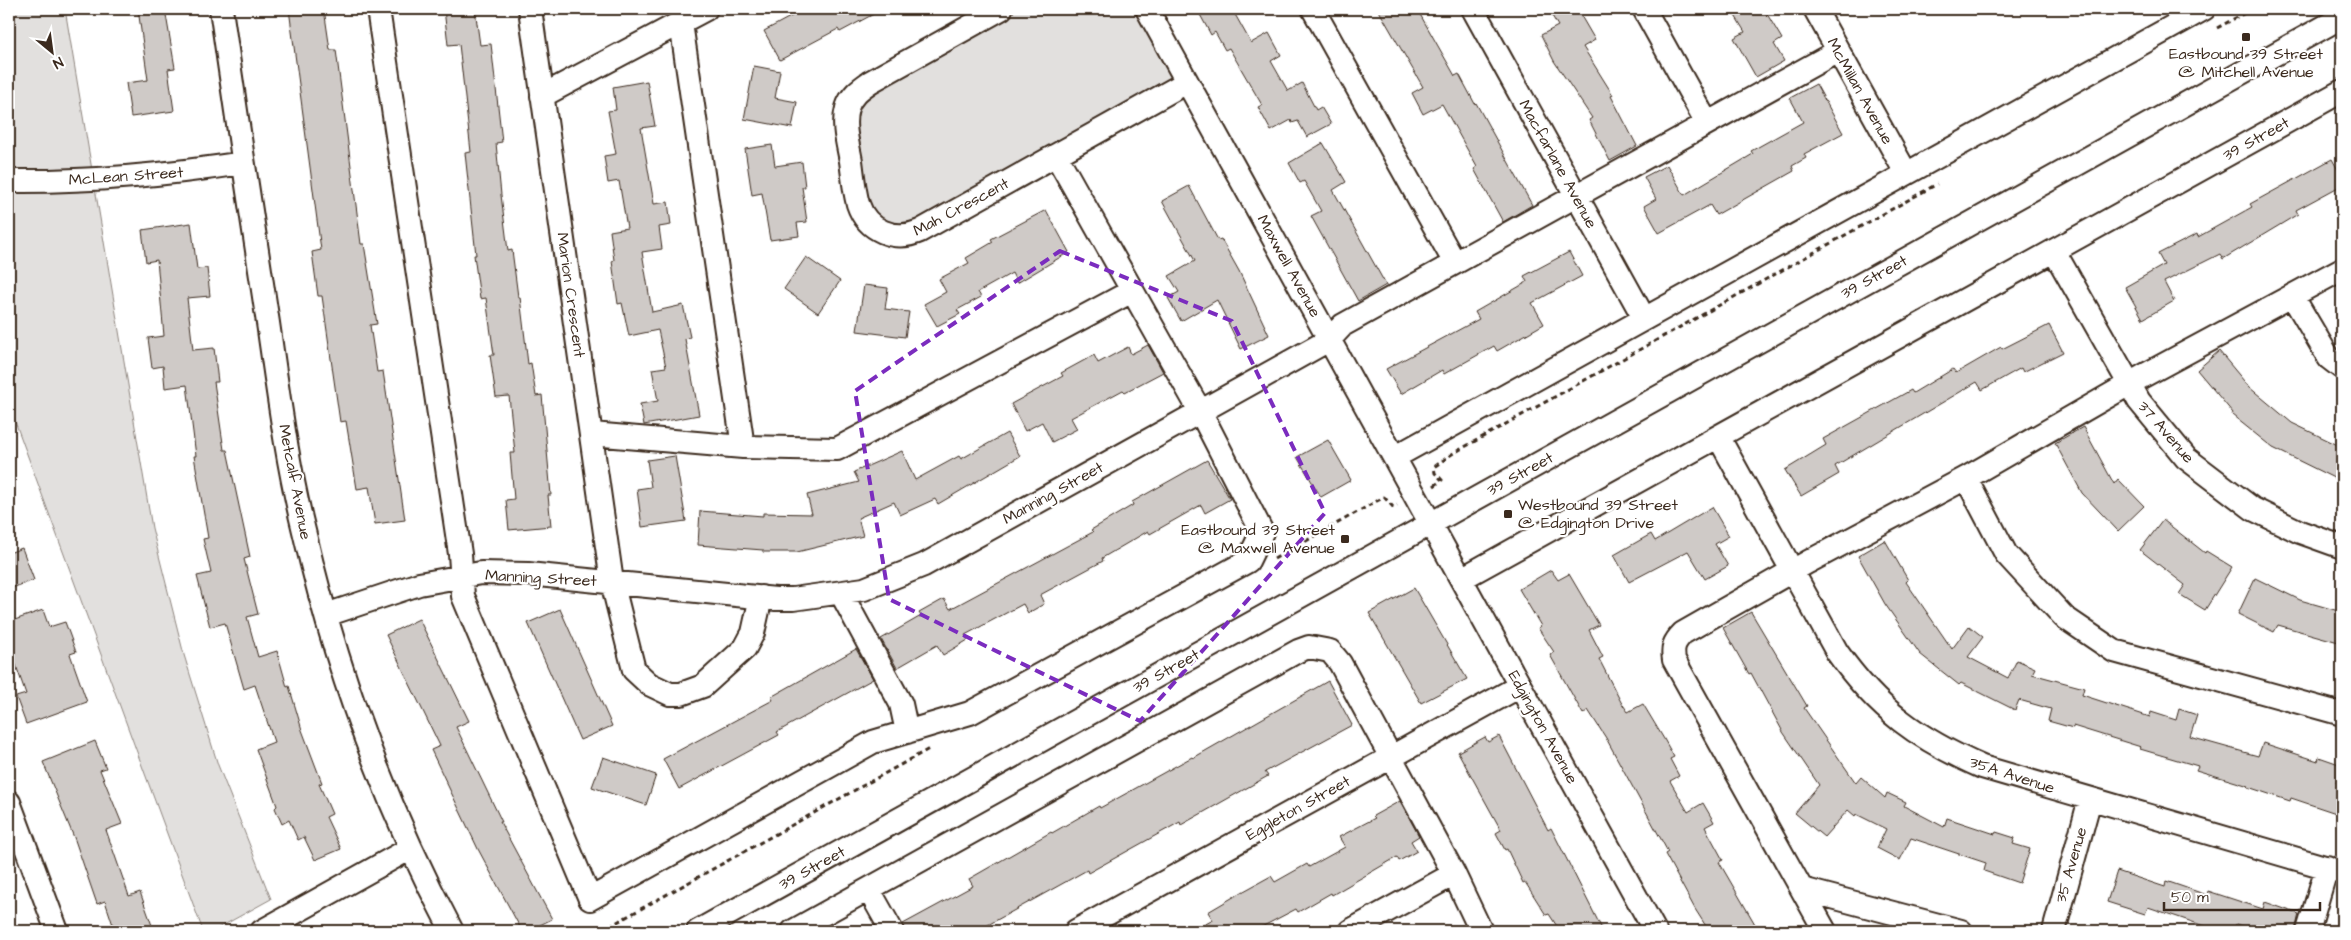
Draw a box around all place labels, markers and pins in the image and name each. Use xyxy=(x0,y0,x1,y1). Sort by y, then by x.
marker: Eastbound 39 Street @ Mitchell Avenue xyxy=(2240,31,2252,43)
place label: Eastbound 39 Street @ Mitchell Avenue xyxy=(2169,43,2323,83)
place label: Westbound 39 Street @ Edgington Drive xyxy=(1518,494,1678,535)
marker: Westbound 39 Street @ Edgington Drive xyxy=(1502,508,1514,520)
place label: Eastbound 39 Street @ Maxwell Avenue xyxy=(1181,519,1336,559)
marker: Eastbound 39 Street @ Maxwell Avenue xyxy=(1339,533,1351,545)

